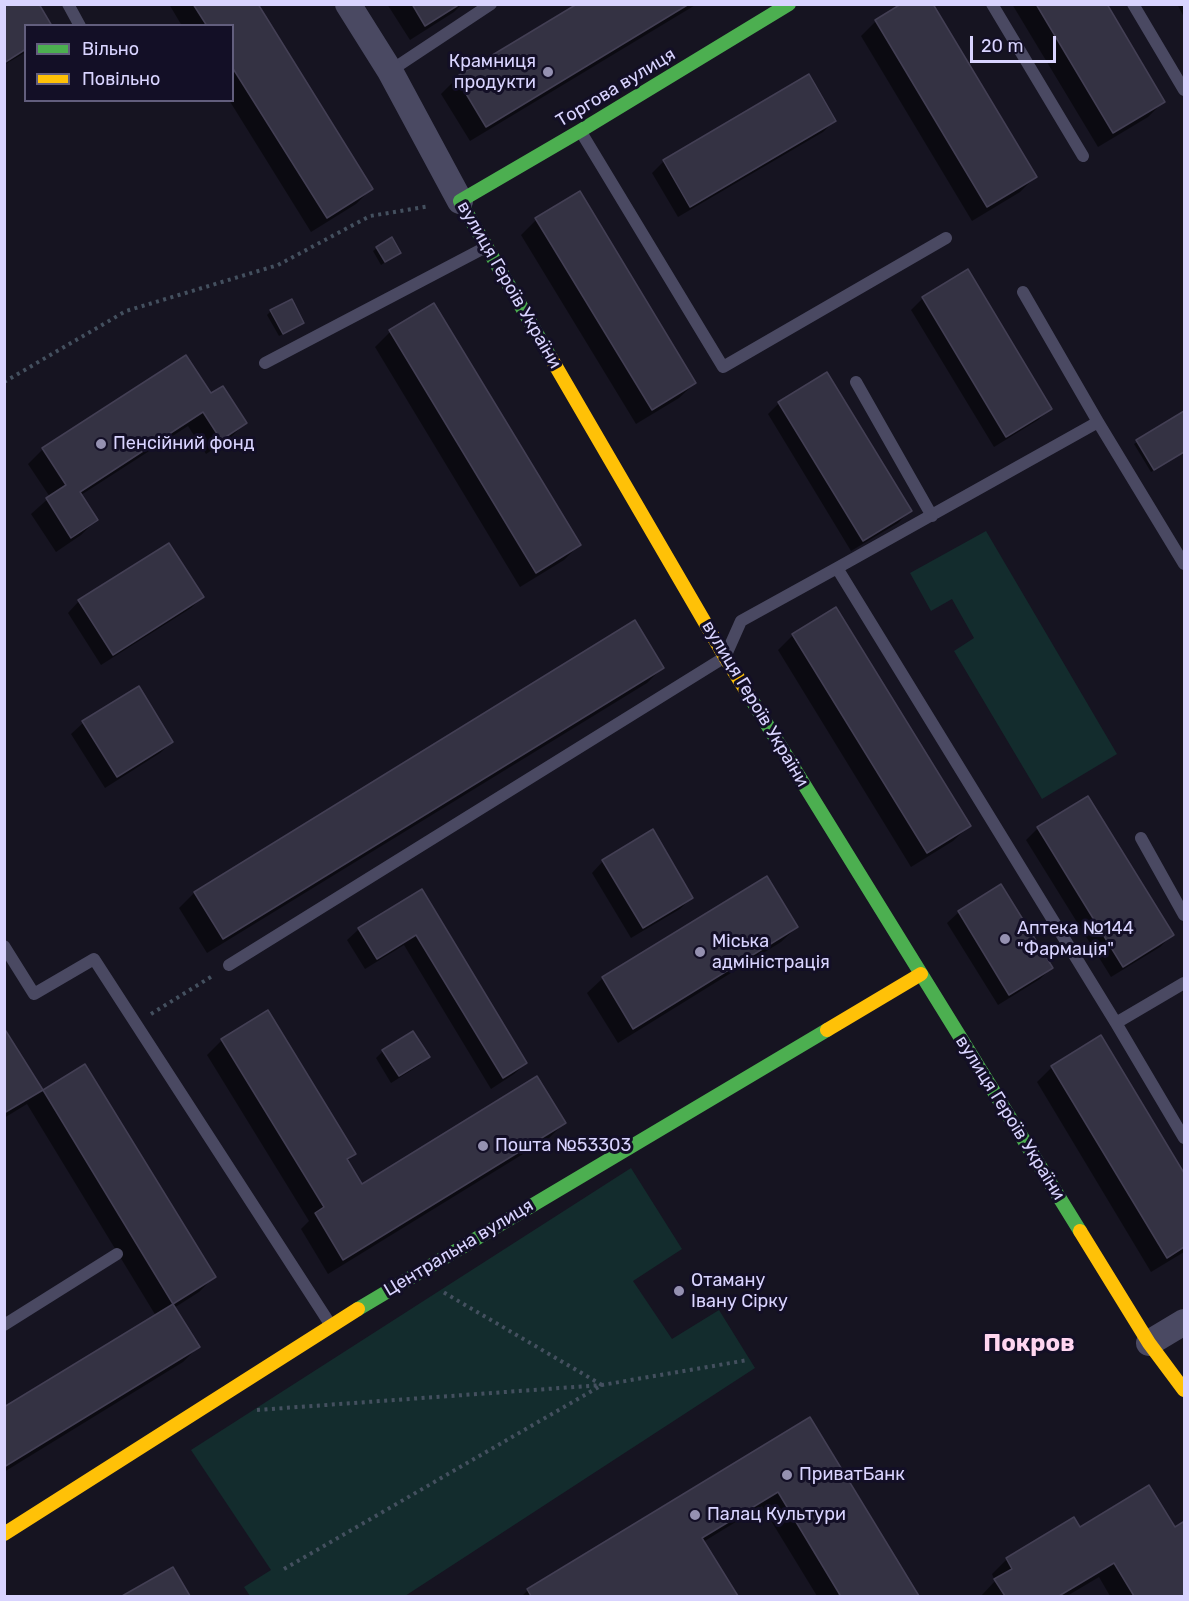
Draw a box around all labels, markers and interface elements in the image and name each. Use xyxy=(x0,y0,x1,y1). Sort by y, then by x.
legend xyxy=(24,24,234,102)
scale bar xyxy=(973,24,1058,62)
text: 20 m xyxy=(981,35,1023,57)
text: Вільно xyxy=(82,38,139,60)
street label: Торгова вулиця xyxy=(552,44,680,132)
place label: Крамниця продукти xyxy=(449,51,536,94)
marker: Крамниця продукти xyxy=(541,65,555,79)
text: Повільно xyxy=(82,68,160,90)
street label: вулиця Героїв України xyxy=(452,197,566,373)
place label: Пенсійний фонд xyxy=(113,433,254,455)
marker: Пенсійний фонд xyxy=(94,437,108,451)
street label: вулиця Героїв України xyxy=(697,617,813,791)
place label: Аптека №144 "Фармація" xyxy=(1017,918,1134,960)
place label: Мiська адмiнicтрацiя xyxy=(712,931,830,974)
marker: Аптека №144 "Фармація" xyxy=(998,932,1012,946)
marker: Мiська адмiнicтрацiя xyxy=(693,945,707,959)
street label: вулиця Героїв України xyxy=(951,1032,1069,1204)
place label: Пошта №53303 xyxy=(495,1135,631,1157)
marker: Пошта №53303 xyxy=(476,1139,490,1153)
street label: Центральна вулиця xyxy=(380,1195,538,1301)
place label: Отаману Iвану Сiрку xyxy=(691,1270,788,1312)
marker: Отаману Iвану Сiрку xyxy=(672,1284,686,1298)
district label: Покров xyxy=(983,1330,1075,1358)
place label: ПриватБанк xyxy=(799,1464,905,1486)
marker: ПриватБанк xyxy=(780,1468,794,1482)
place label: Палац Культури xyxy=(707,1504,846,1526)
marker: Палац Культури xyxy=(688,1508,702,1522)

